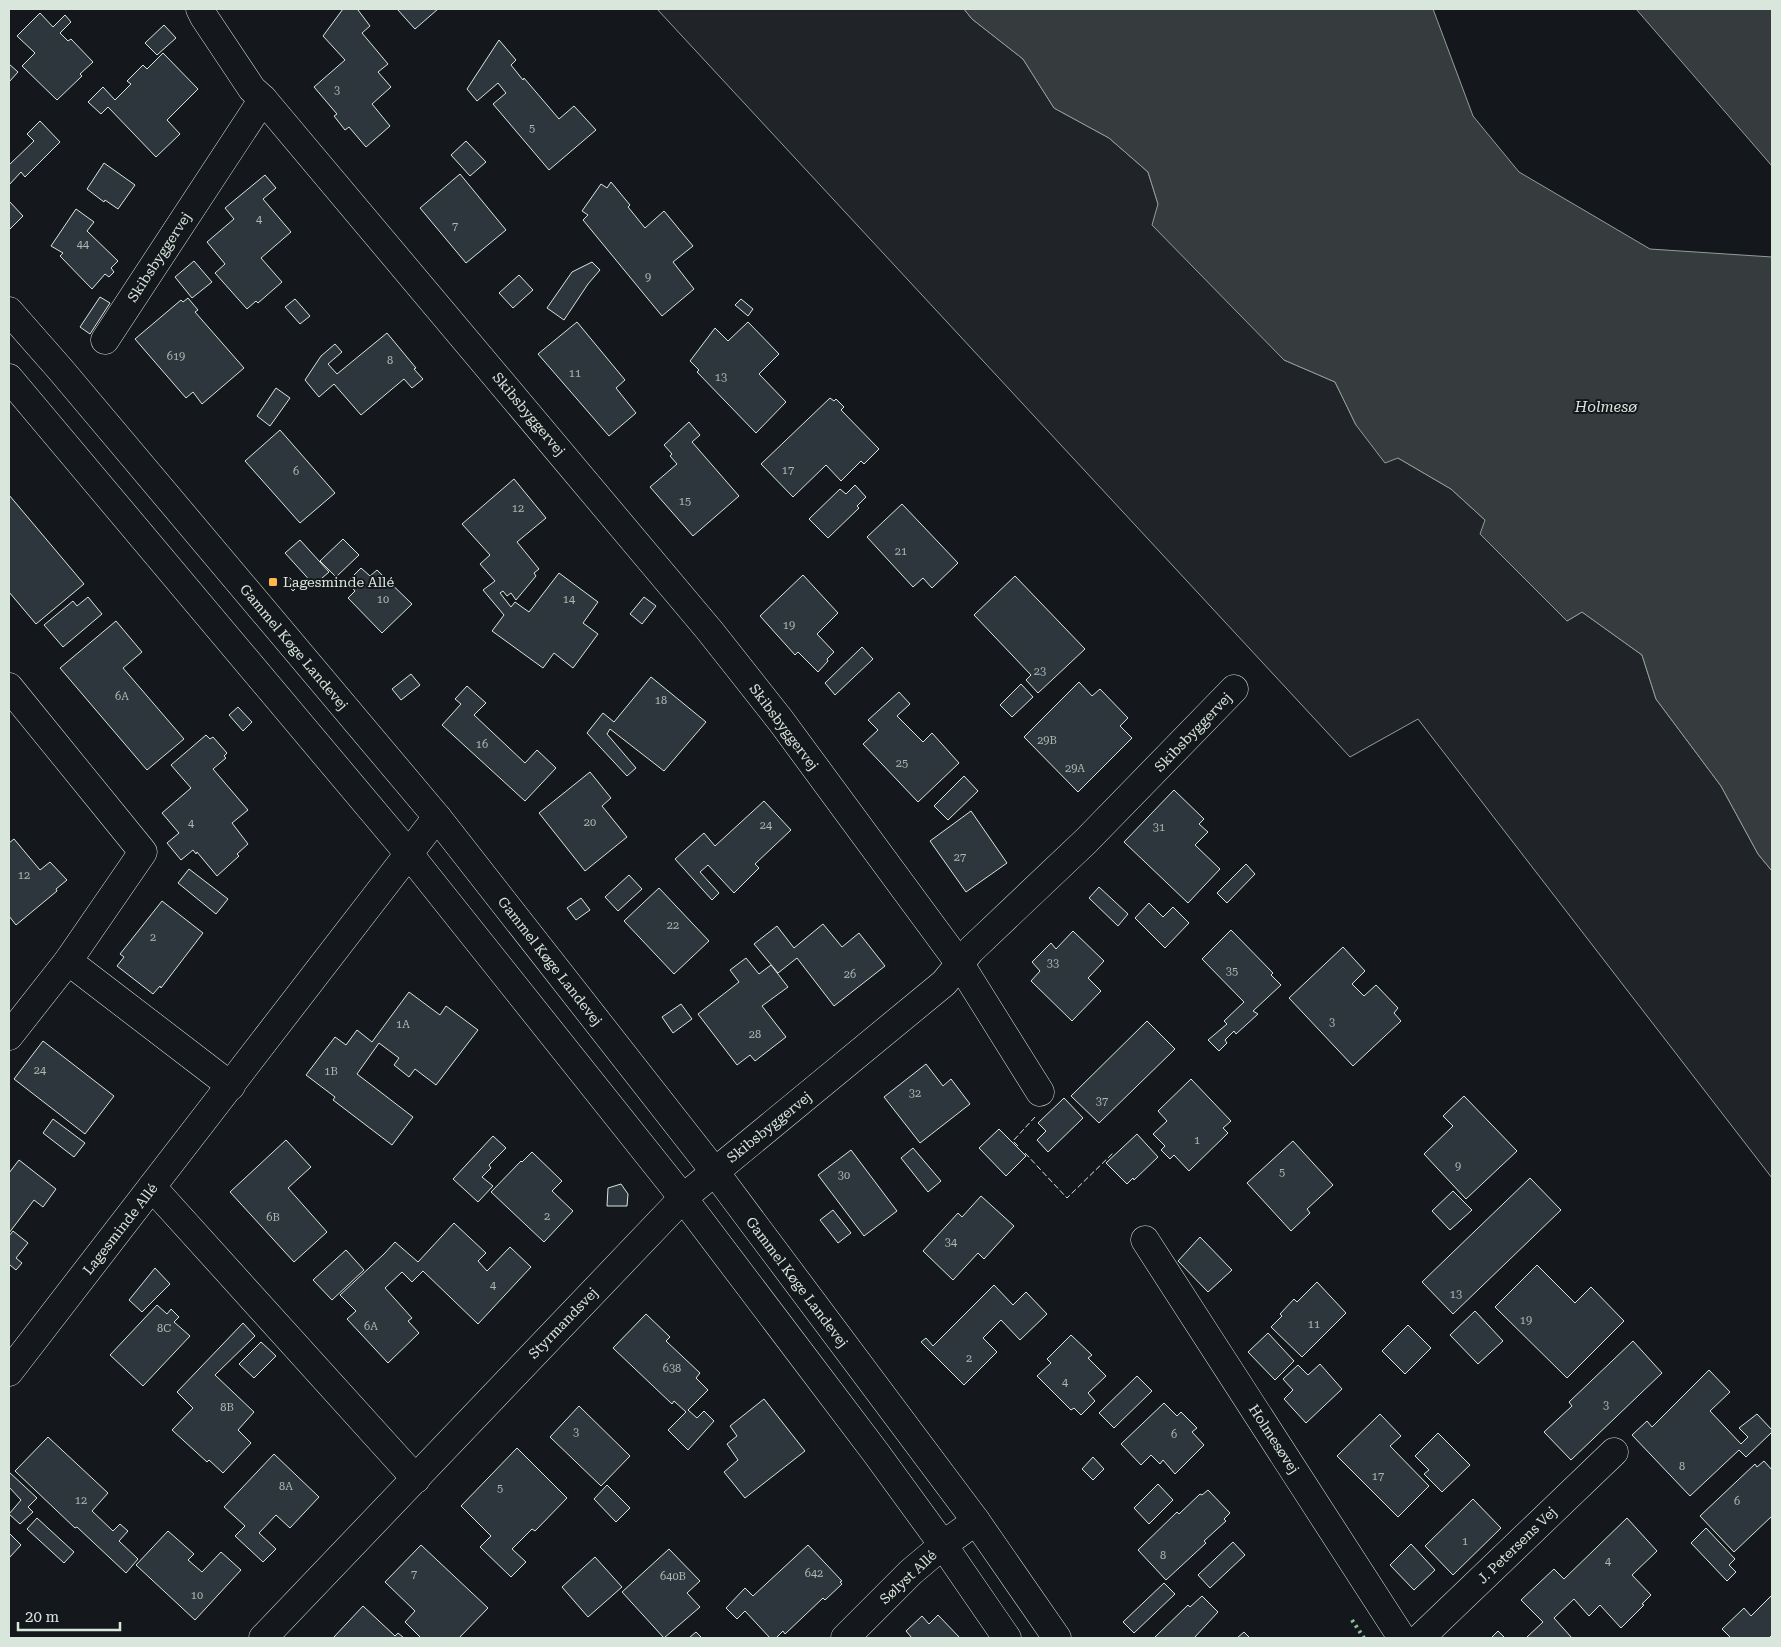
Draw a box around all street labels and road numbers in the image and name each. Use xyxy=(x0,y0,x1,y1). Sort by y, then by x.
street label: Skibsbyggervej xyxy=(124,209,194,305)
street label: Skibsbyggervej xyxy=(490,369,568,459)
street label: Gammel Køge Landevej xyxy=(237,581,351,713)
street label: Skibsbyggervej xyxy=(746,681,822,773)
street label: Skibsbyggervej xyxy=(1151,689,1235,775)
street label: Gammel Køge Landevej xyxy=(495,893,605,1029)
street label: Skibsbyggervej xyxy=(724,1088,814,1166)
street label: Lagesminde Allé xyxy=(79,1180,161,1278)
street label: Gammel Køge Landevej xyxy=(743,1214,851,1350)
street label: Styrmandsvej xyxy=(525,1284,601,1362)
street label: Holmesøvej xyxy=(1246,1401,1302,1477)
street label: J. Petersens Vej xyxy=(1474,1503,1560,1587)
street label: Sølyst Allé xyxy=(876,1546,940,1607)

